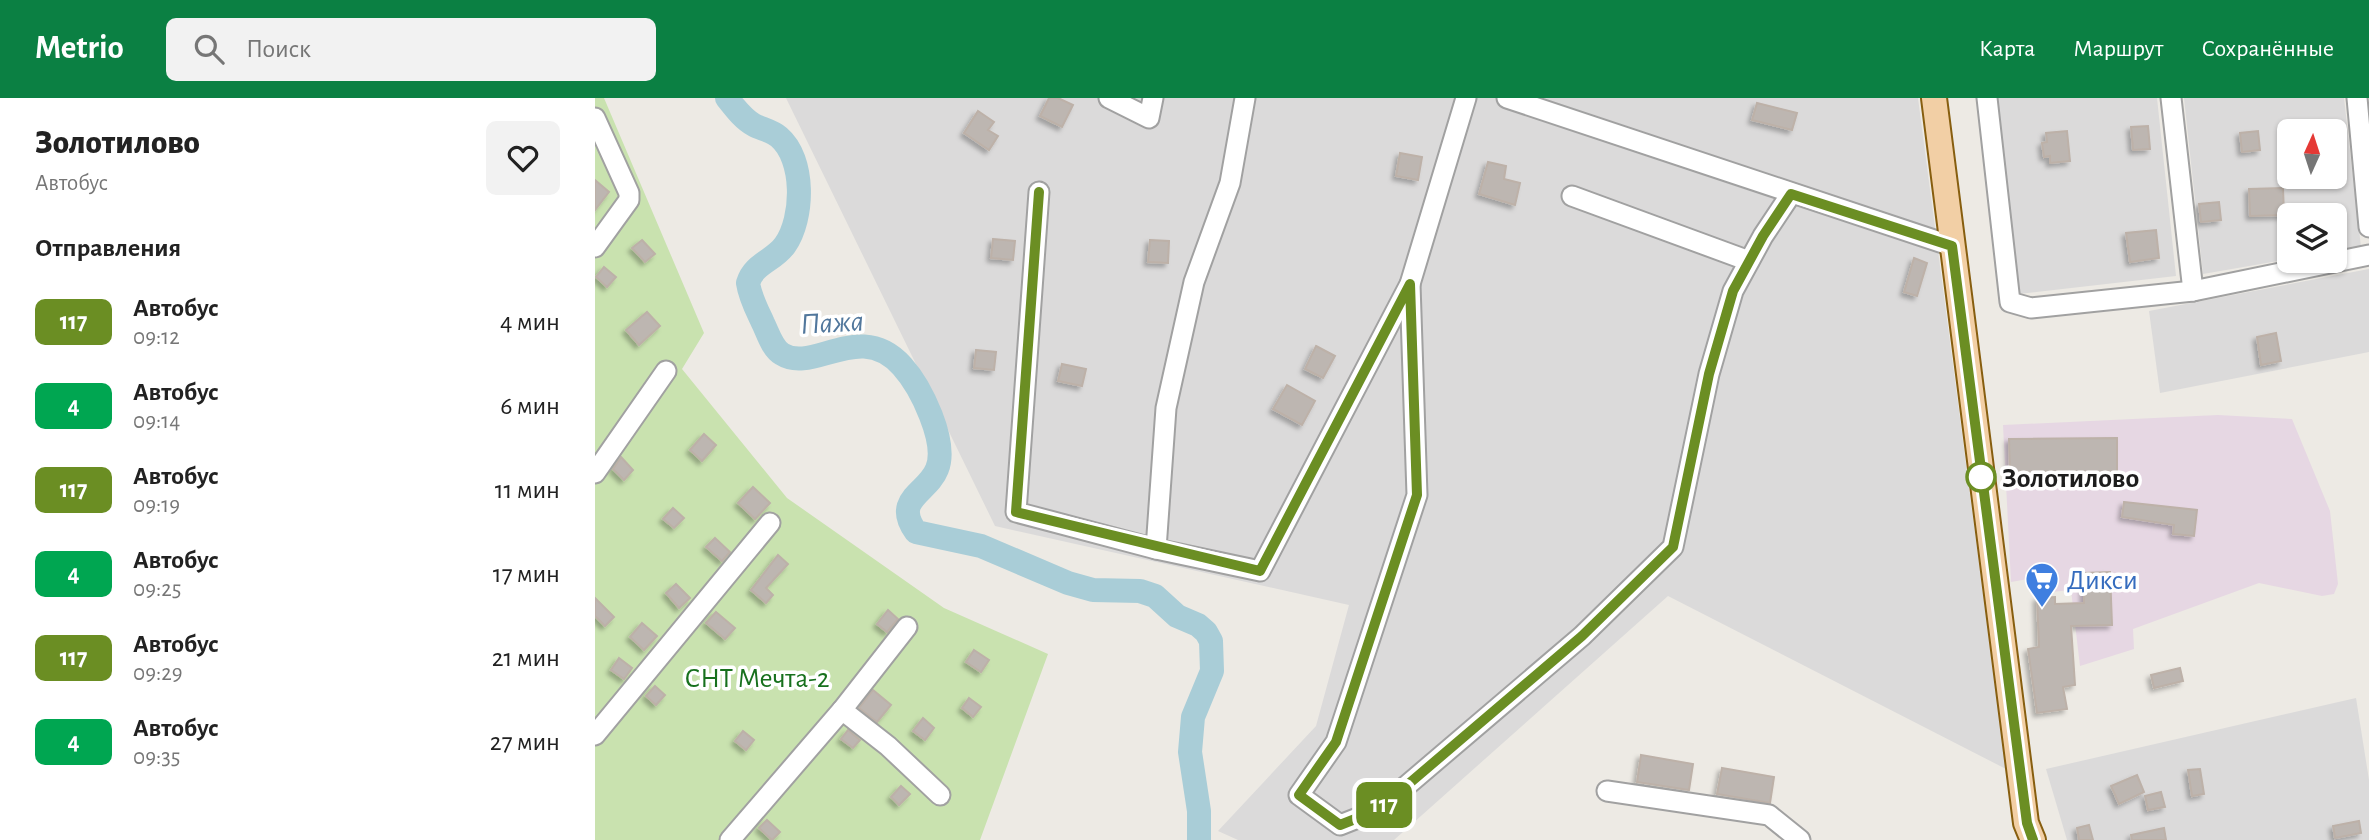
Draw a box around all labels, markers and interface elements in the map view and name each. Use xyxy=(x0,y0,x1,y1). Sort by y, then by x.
search box xyxy=(166,18,656,81)
icon: search xyxy=(190,30,228,68)
text: Metrio xyxy=(35,32,124,65)
text: Поиск xyxy=(246,36,311,62)
text: Карта xyxy=(1979,37,2035,61)
text: Маршрут xyxy=(2073,37,2163,61)
text: Сохранённые xyxy=(2201,37,2334,61)
north arrow xyxy=(2277,119,2347,189)
map controls xyxy=(2277,119,2347,273)
button: heart xyxy=(486,121,560,195)
text: Золотилово xyxy=(35,127,200,160)
text: Автобус xyxy=(35,172,108,195)
button: layers xyxy=(2277,203,2347,273)
text: Отправления xyxy=(35,235,181,261)
text: Автобус xyxy=(133,295,219,321)
water label: Пажа xyxy=(800,306,864,340)
text: 4 мин xyxy=(500,309,560,335)
text: 117 xyxy=(60,310,87,334)
text: 09:12 xyxy=(133,326,180,349)
text: Автобус xyxy=(133,379,219,405)
text: 6 мин xyxy=(500,393,560,419)
text: 4 xyxy=(67,394,80,418)
text: 09:14 xyxy=(133,410,180,433)
marker: Золотилово xyxy=(1966,462,1996,492)
text: Автобус xyxy=(133,463,219,489)
place label: Золотилово xyxy=(2002,465,2139,493)
text: 11 мин xyxy=(495,477,560,503)
text: 117 xyxy=(60,478,87,502)
text: 09:19 xyxy=(133,494,180,517)
text: Автобус xyxy=(133,547,219,573)
supermarket icon: Дикси xyxy=(2023,560,2061,609)
text: 17 мин xyxy=(493,561,560,587)
text: 4 xyxy=(67,562,80,586)
place label: Дикси xyxy=(2067,567,2138,595)
text: 09:25 xyxy=(133,578,181,601)
text: Автобус xyxy=(133,631,219,657)
text: 21 мин xyxy=(492,645,560,671)
text: 117 xyxy=(60,646,87,670)
text: 09:29 xyxy=(133,662,183,685)
park label: СНТ Мечта-2 xyxy=(684,665,830,693)
text: Автобус xyxy=(133,715,219,741)
text: 27 мин xyxy=(490,729,560,755)
text: 4 xyxy=(67,730,80,754)
text: 09:35 xyxy=(133,746,180,769)
line badge: 117 xyxy=(1344,782,1424,828)
text: 117 xyxy=(1370,793,1398,817)

